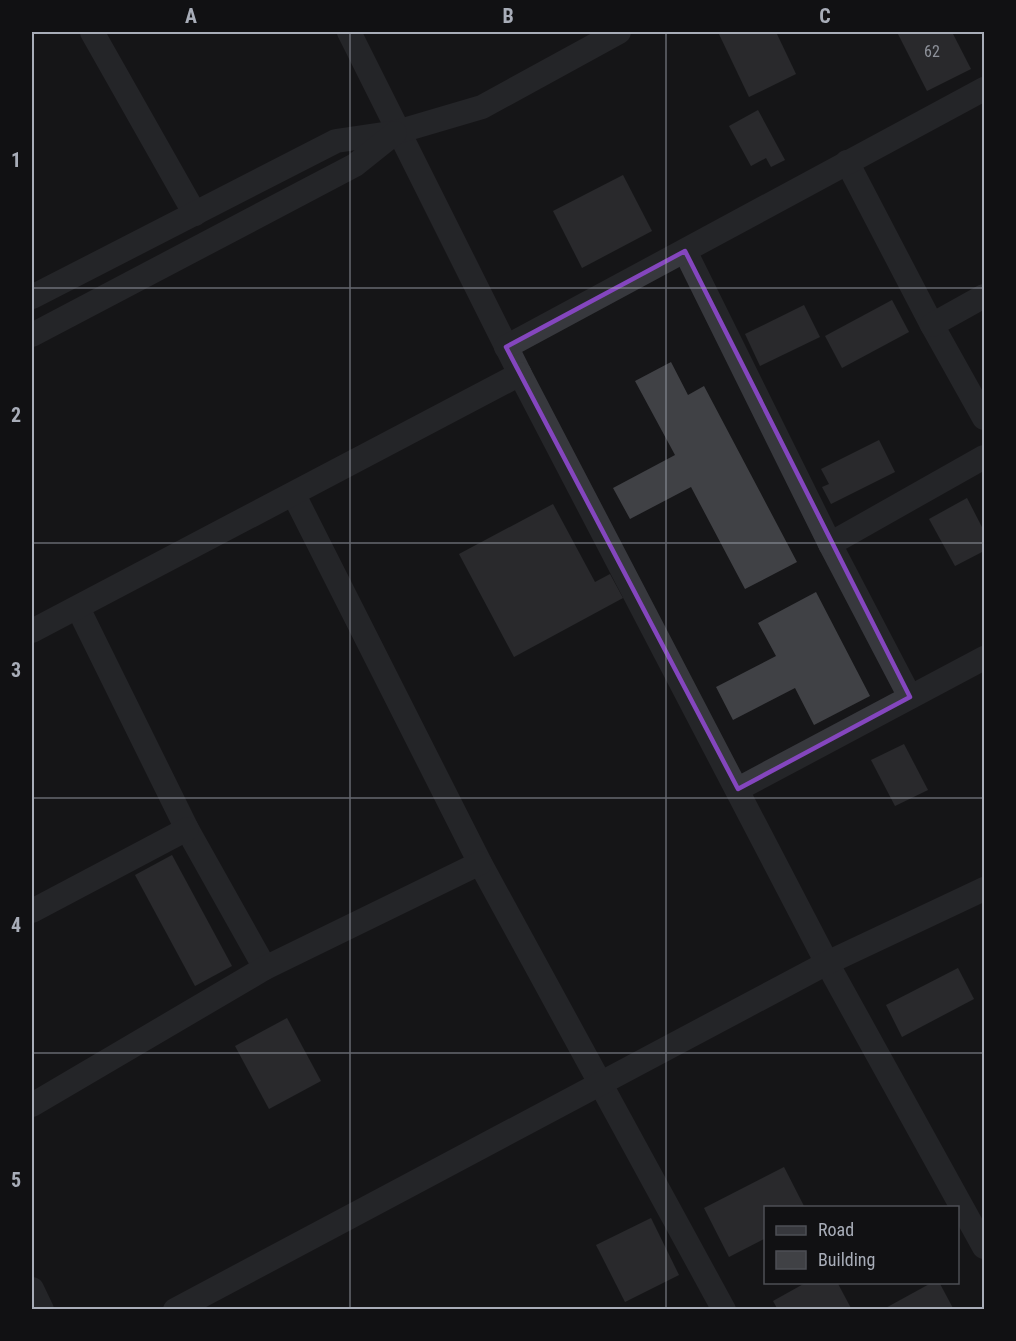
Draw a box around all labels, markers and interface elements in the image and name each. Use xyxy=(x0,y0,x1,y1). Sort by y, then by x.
text: A xyxy=(185,4,197,28)
text: B xyxy=(502,4,514,28)
text: C xyxy=(819,4,831,28)
house number: 62 xyxy=(924,42,940,61)
text: 1 xyxy=(11,148,21,172)
text: 2 xyxy=(11,403,21,427)
text: 3 xyxy=(11,658,21,682)
text: 4 xyxy=(11,913,21,937)
text: 5 xyxy=(11,1168,21,1192)
legend xyxy=(764,1206,959,1284)
text: Road xyxy=(818,1219,854,1240)
text: Building xyxy=(818,1249,875,1270)

